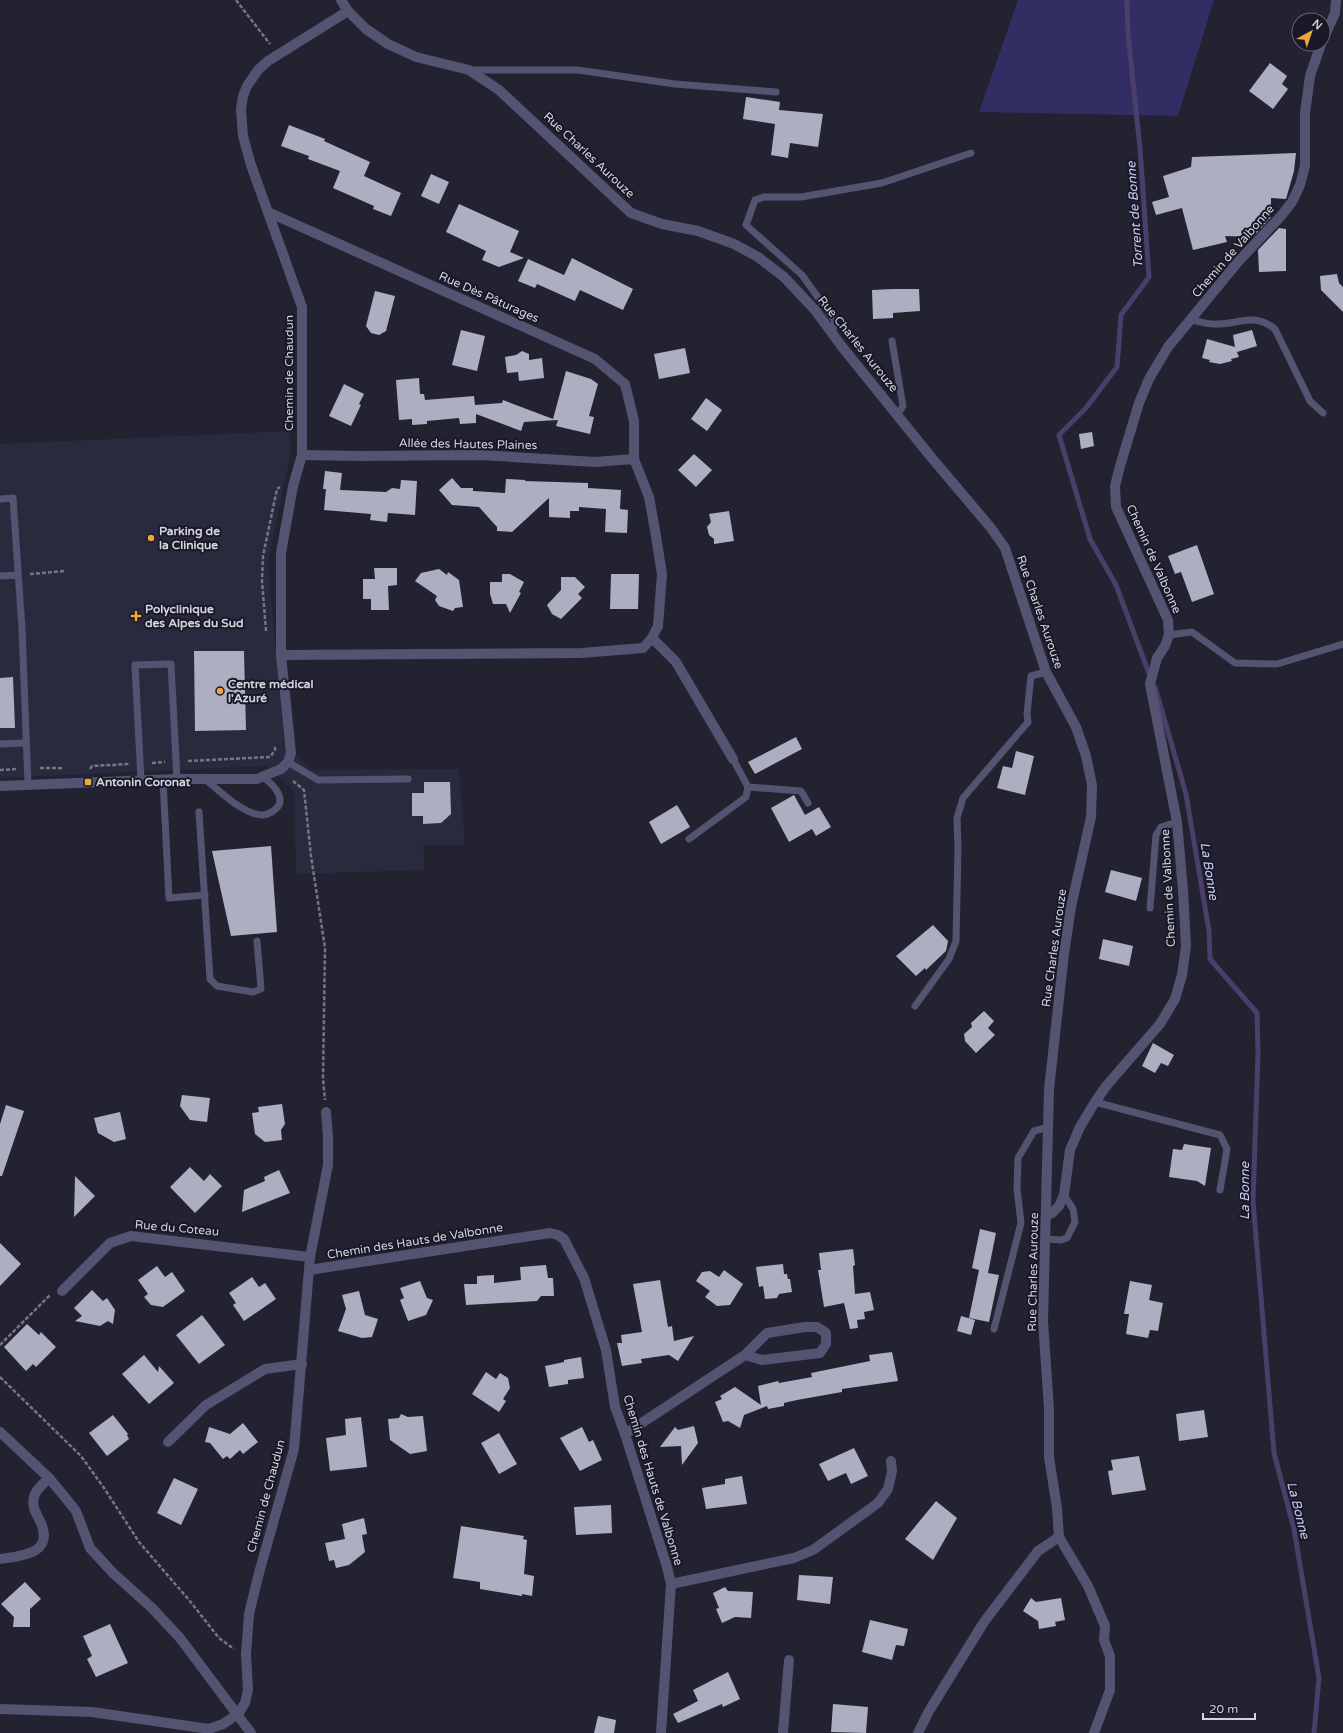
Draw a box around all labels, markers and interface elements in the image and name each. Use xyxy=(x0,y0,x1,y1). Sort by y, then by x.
north arrow xyxy=(1291,12,1331,52)
text: N xyxy=(1310,17,1325,33)
street label: Rue Charles Aurouze xyxy=(541,109,638,201)
water label: Torrent de Bonne xyxy=(1123,160,1147,269)
street label: Chemin de Valbonne xyxy=(1189,202,1277,300)
street label: Rue Dès Pâturages xyxy=(437,269,541,325)
street label: Rue Charles Aurouze xyxy=(815,293,901,395)
street label: Chemin de Chaudun xyxy=(282,315,296,431)
street label: Allée des Hautes Plaines xyxy=(399,436,538,452)
street label: Chemin de Valbonne xyxy=(1124,502,1184,616)
place label: Parking de la Clinique xyxy=(159,524,220,553)
marker: Parking de la Clinique xyxy=(146,533,156,543)
street label: Rue Charles Aurouze xyxy=(1014,553,1066,671)
place label: Polyclinique des Alpes du Sud xyxy=(145,602,244,631)
marker: Polyclinique des Alpes du Sud xyxy=(130,610,142,622)
place label: Centre médical l'Azuré xyxy=(228,677,314,705)
marker: Centre médical l'Azuré xyxy=(215,686,225,696)
place label: Antonin Coronat xyxy=(96,775,191,789)
marker: Antonin Coronat xyxy=(83,777,93,787)
street label: Chemin de Valbonne xyxy=(1158,828,1178,947)
water label: La Bonne xyxy=(1197,841,1222,902)
street label: Rue Charles Aurouze xyxy=(1039,888,1069,1008)
water label: La Bonne xyxy=(1237,1161,1253,1220)
street label: Rue Charles Aurouze xyxy=(1025,1212,1041,1332)
street label: Rue du Coteau xyxy=(134,1217,220,1239)
street label: Chemin des Hauts de Valbonne xyxy=(326,1220,504,1262)
street label: Chemin des Hauts de Valbonne xyxy=(620,1393,686,1567)
street label: Chemin de Chaudun xyxy=(244,1438,288,1554)
water label: La Bonne xyxy=(1283,1480,1313,1541)
scale bar xyxy=(1203,1695,1255,1721)
text: 20 m xyxy=(1209,1702,1238,1716)

